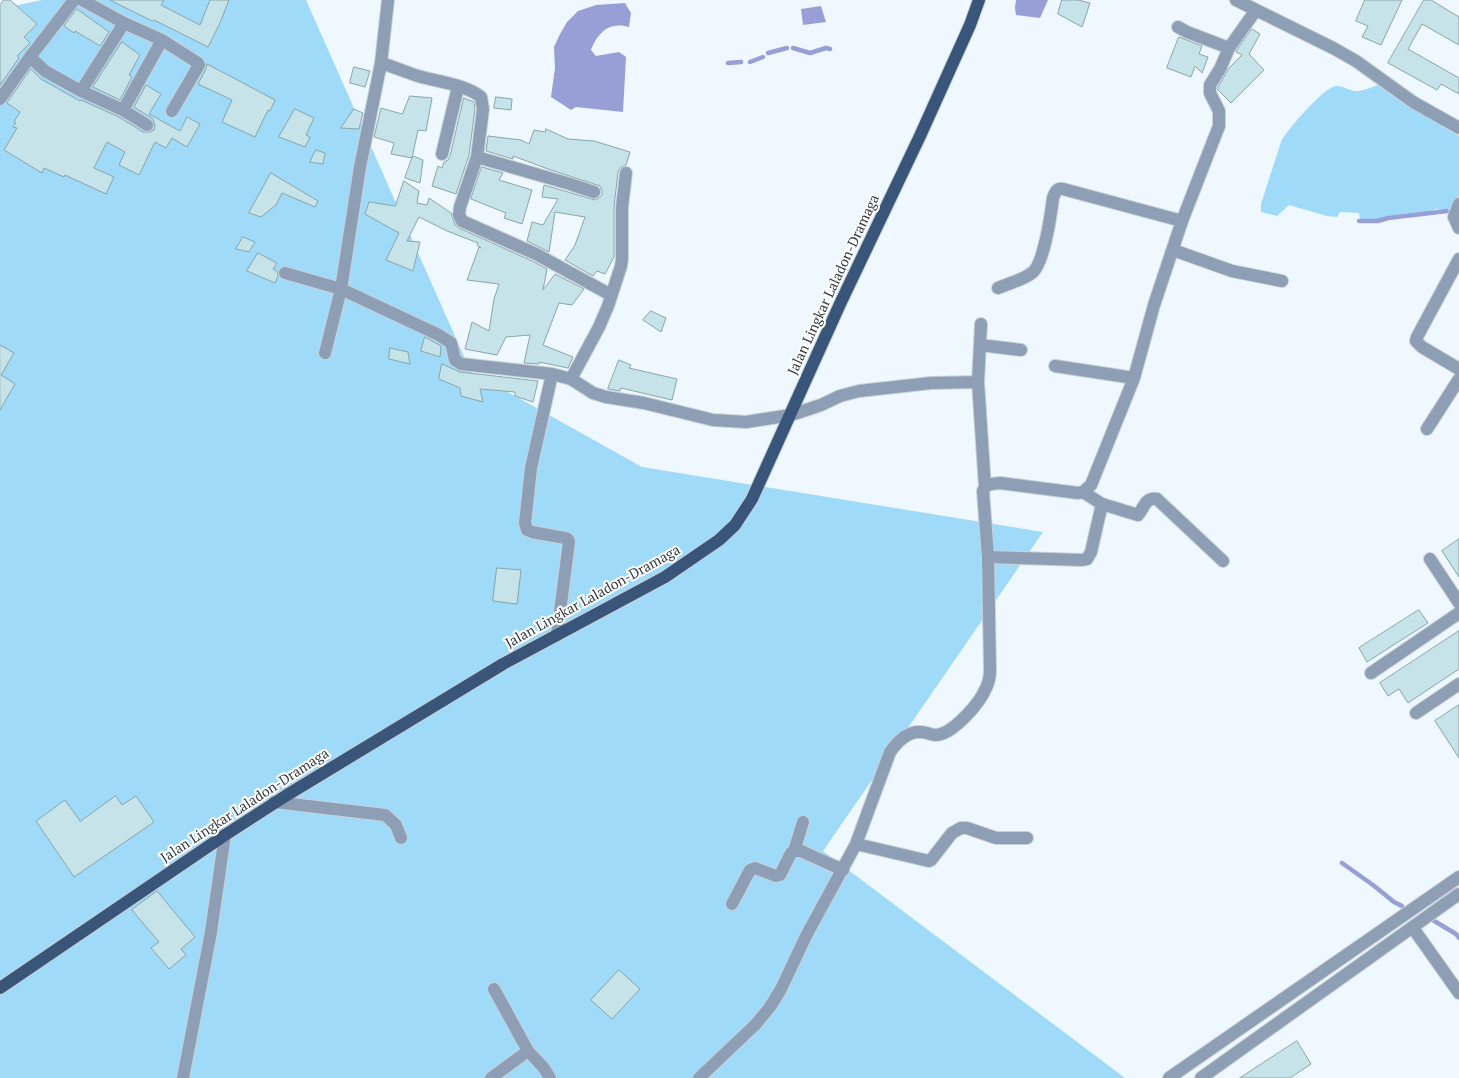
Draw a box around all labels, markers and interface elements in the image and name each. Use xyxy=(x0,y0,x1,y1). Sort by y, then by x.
street label: Jalan Lingkar Laladon-Dramaga xyxy=(785,192,883,378)
street label: Jalan Lingkar Laladon-Dramaga xyxy=(503,542,683,652)
street label: Jalan Lingkar Laladon-Dramaga xyxy=(158,745,332,867)

